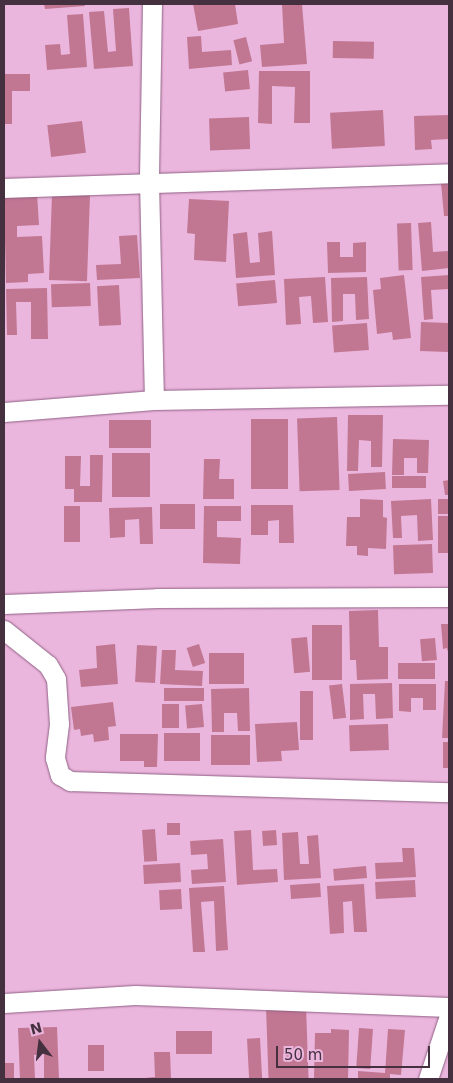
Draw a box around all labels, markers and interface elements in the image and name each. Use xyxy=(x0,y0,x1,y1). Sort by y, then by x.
north arrow xyxy=(15,1018,65,1068)
text: N xyxy=(28,1019,44,1038)
scale bar xyxy=(278,1036,432,1068)
text: 50 m xyxy=(284,1046,322,1064)

